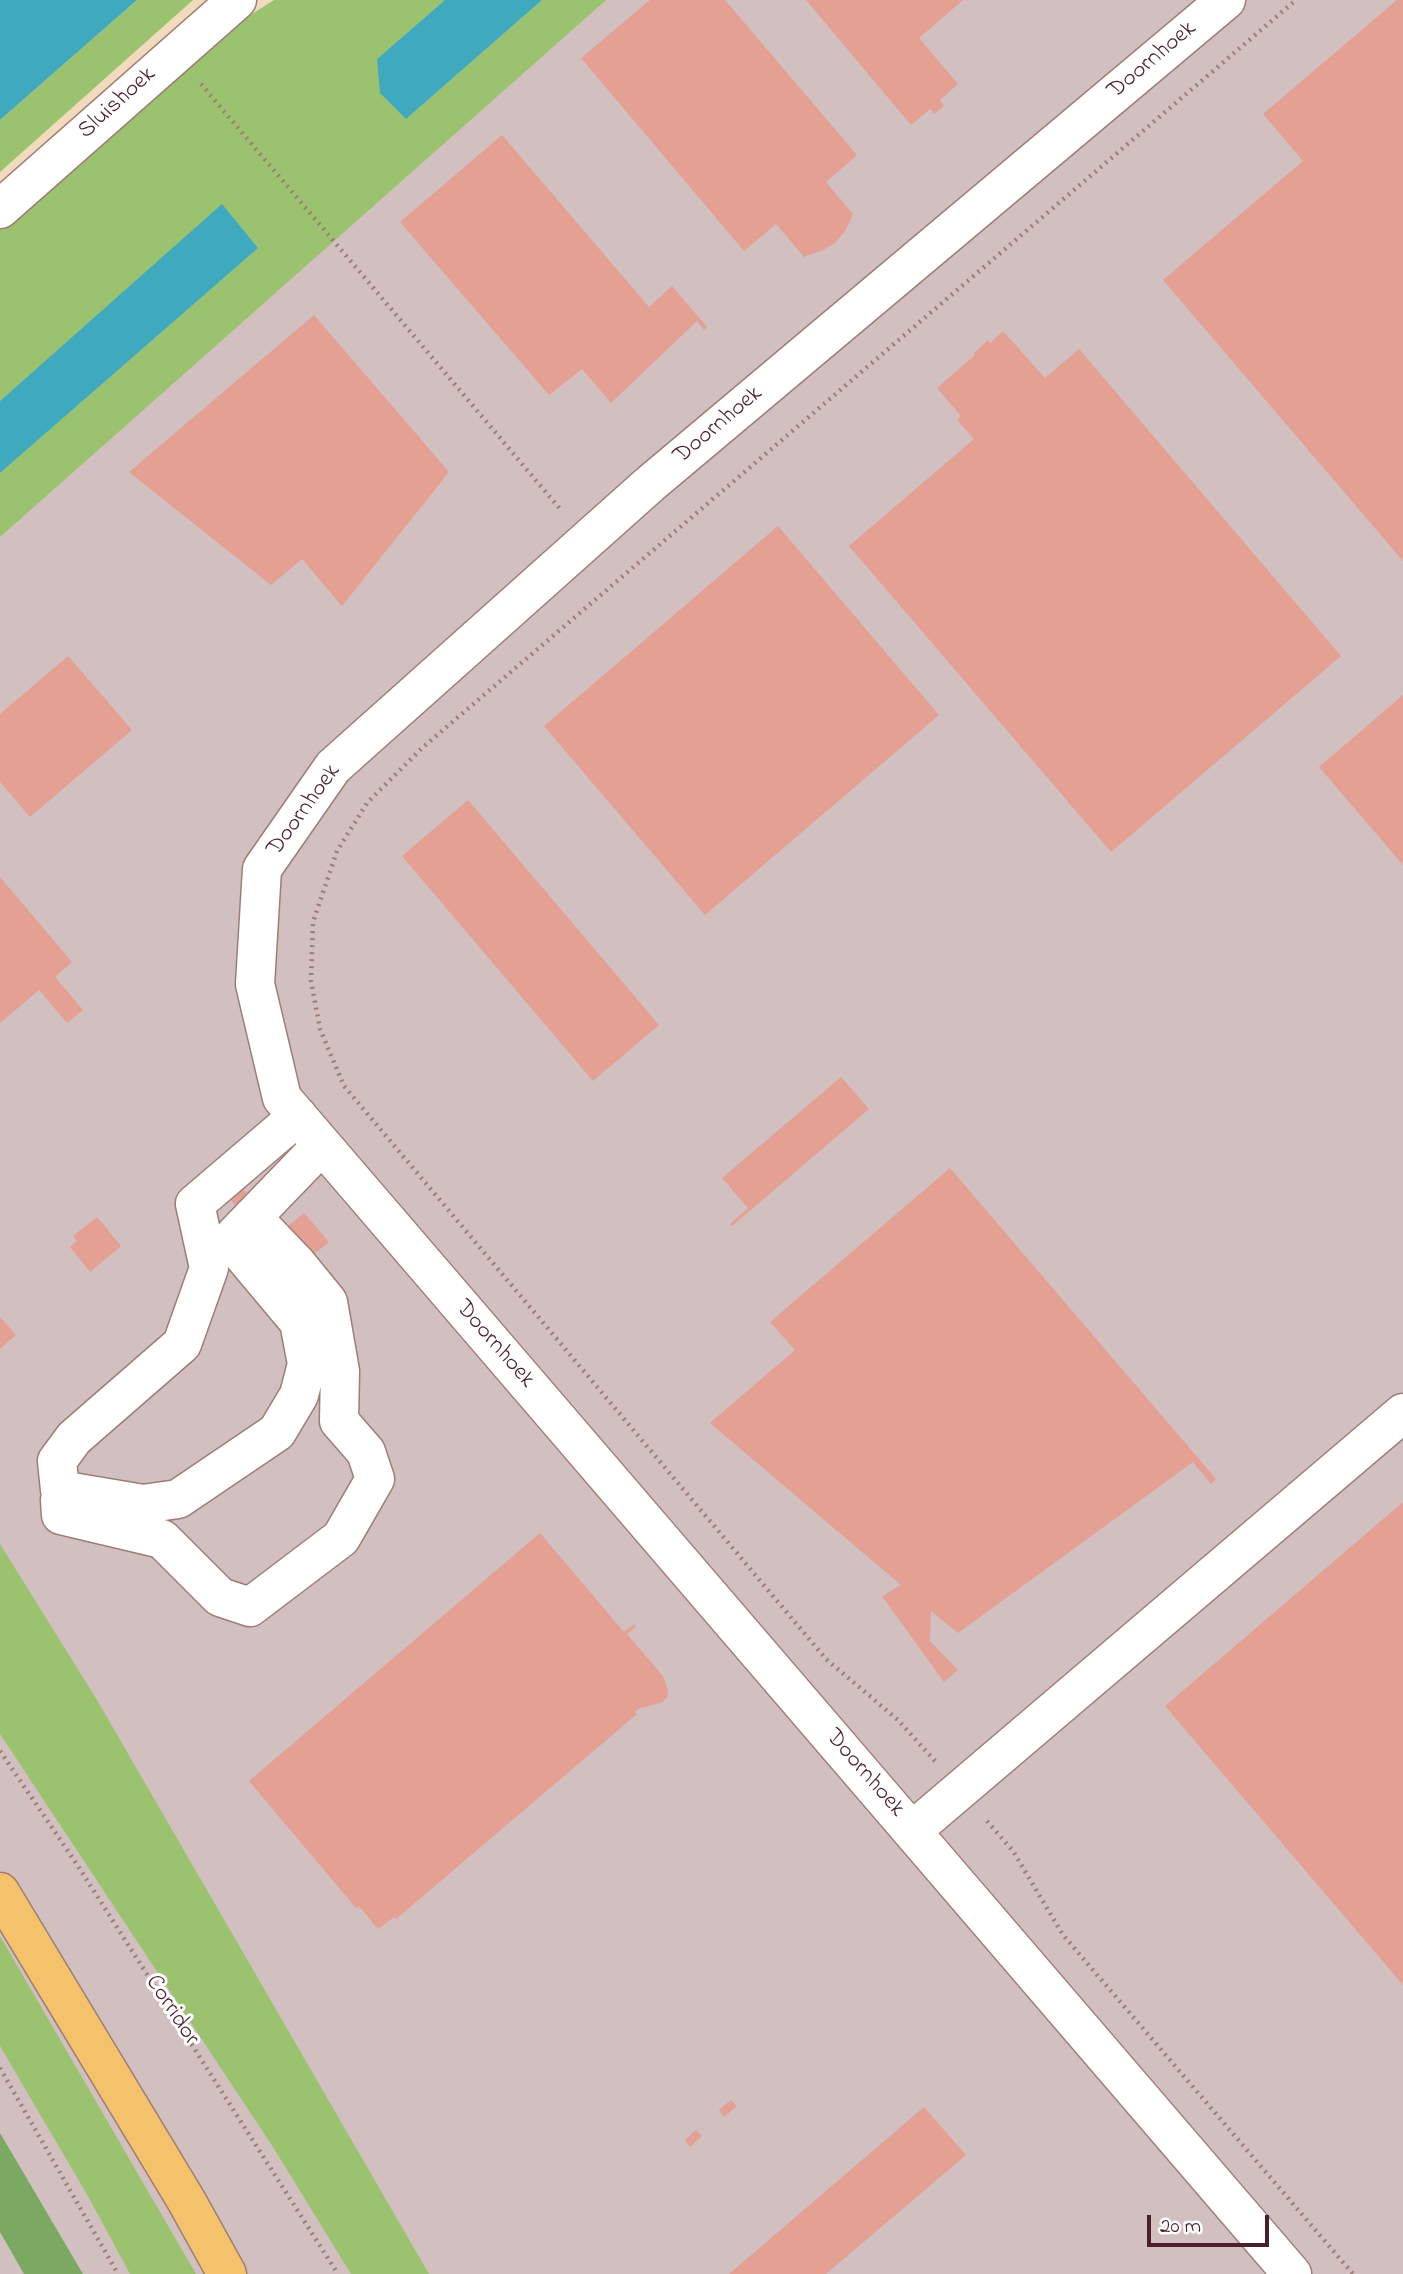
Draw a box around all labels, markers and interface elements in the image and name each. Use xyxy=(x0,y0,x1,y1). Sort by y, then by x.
street label: Doornhoek xyxy=(1103,16,1203,106)
street label: Sluishoek xyxy=(73,62,163,146)
street label: Doornhoek xyxy=(669,381,769,471)
street label: Doornhoek xyxy=(262,759,348,863)
street label: Doornhoek xyxy=(448,1295,540,1395)
street label: Doornhoek xyxy=(818,1724,910,1824)
street label: Corridor xyxy=(138,1970,204,2052)
scale bar xyxy=(1151,2200,1274,2244)
text: 20 m xyxy=(1160,2212,1201,2242)

